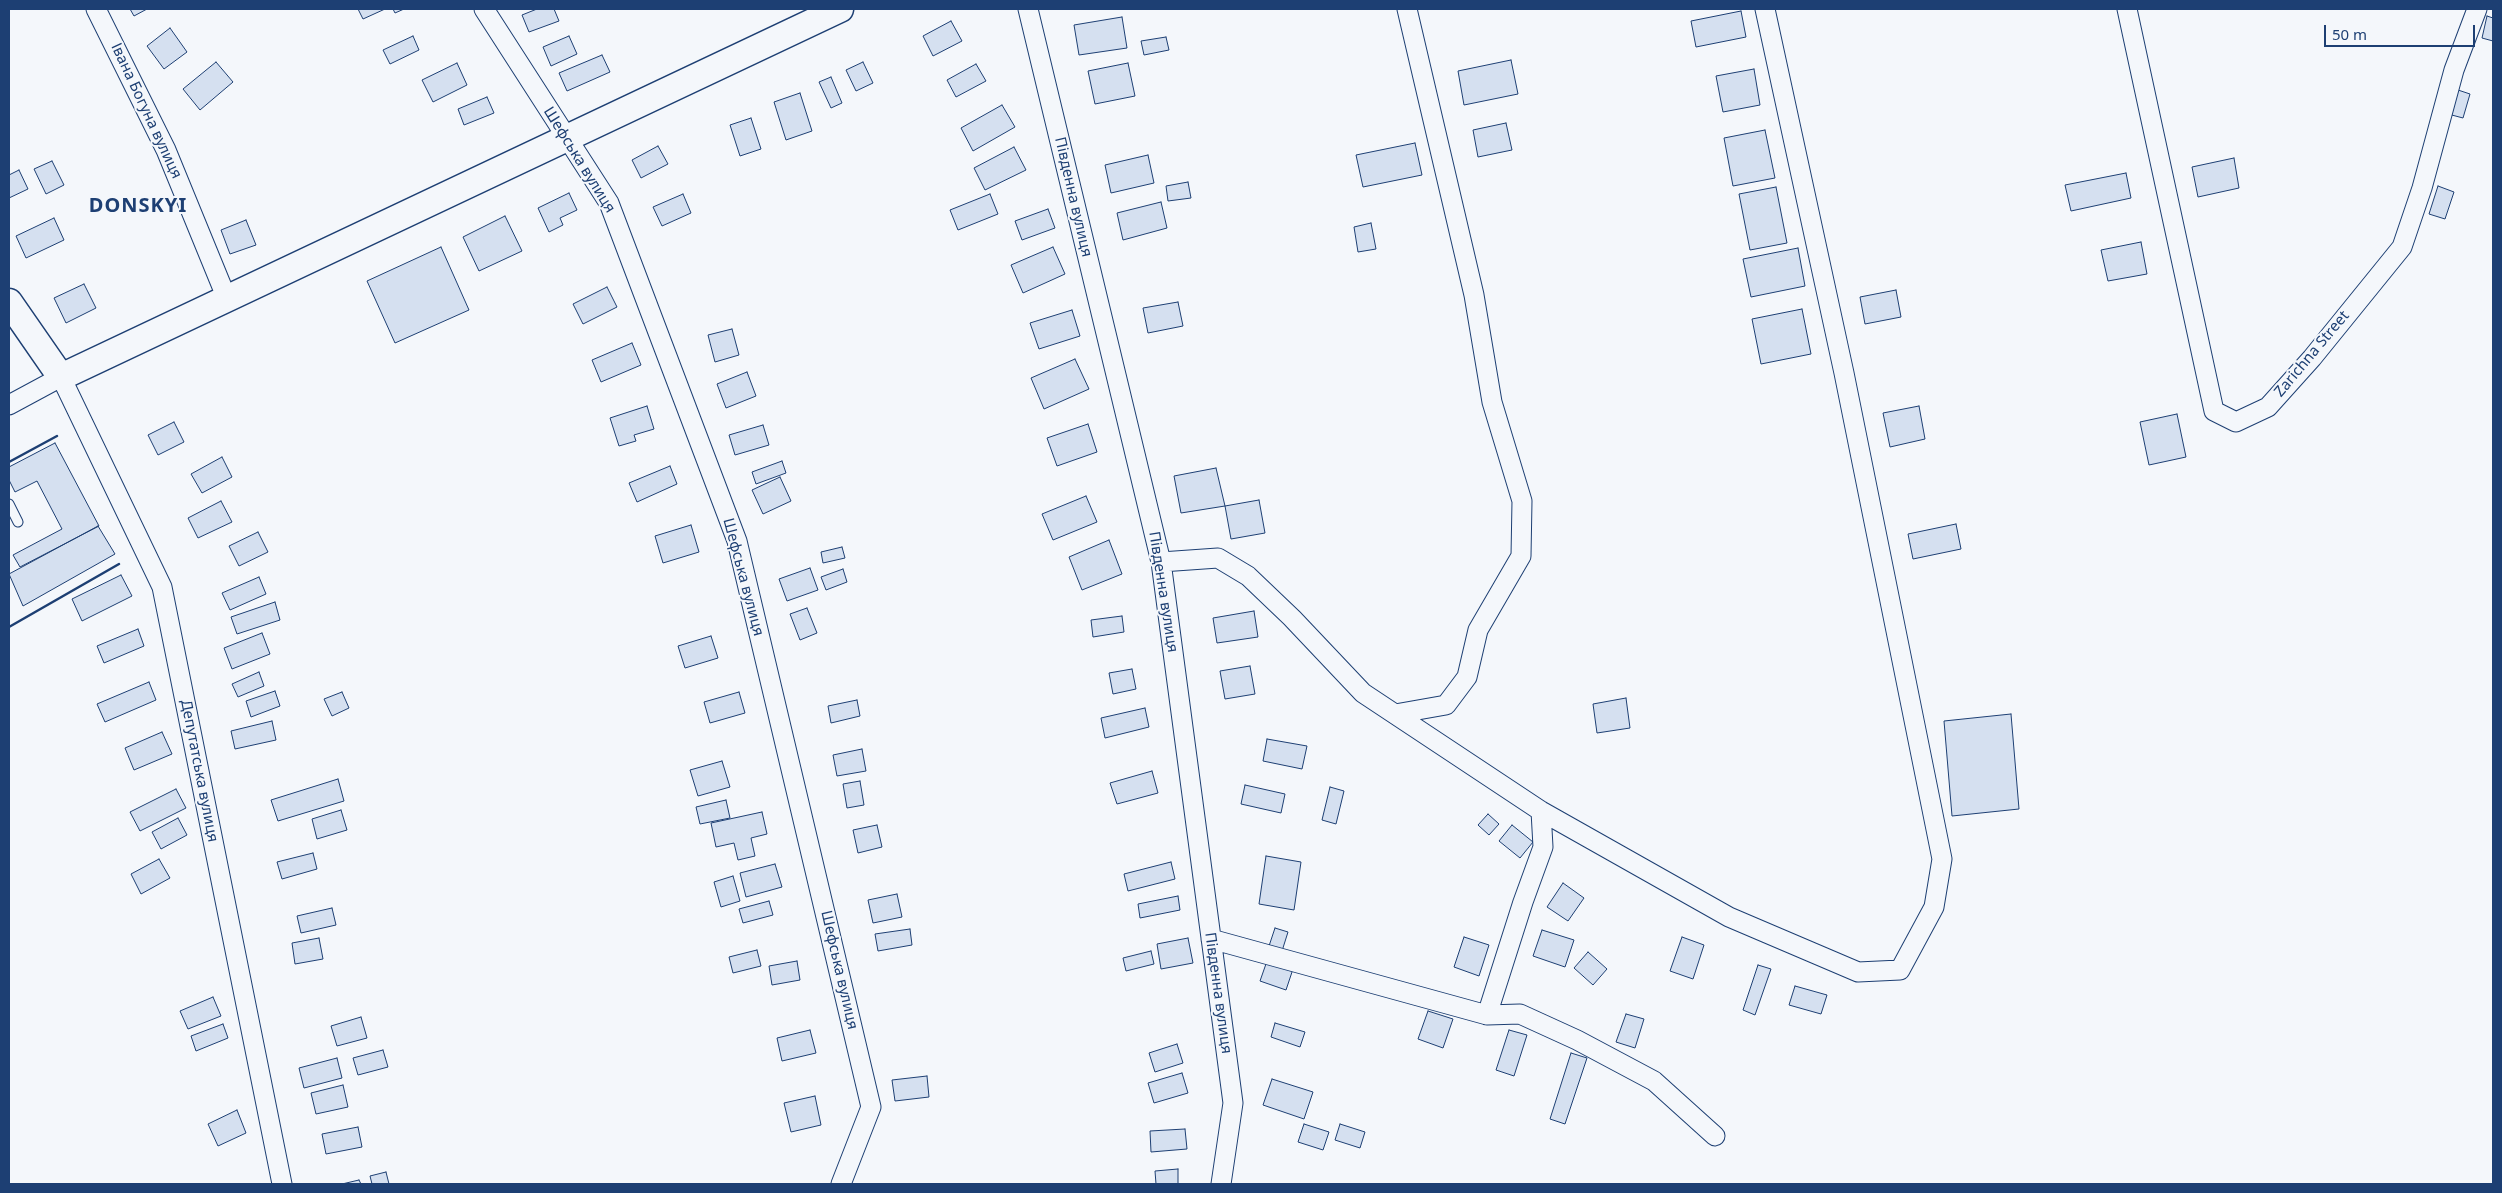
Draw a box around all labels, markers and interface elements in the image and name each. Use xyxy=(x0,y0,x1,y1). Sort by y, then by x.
scale bar xyxy=(2327,15,2478,47)
text: 50 m xyxy=(2332,24,2367,44)
street label: Івана Богуна вулиця xyxy=(107,40,185,182)
street label: Шефська вулиця xyxy=(539,104,619,216)
street label: Південна вулиця xyxy=(1050,135,1096,259)
district label: DONSKYI xyxy=(88,194,188,218)
street label: Zarichna Street xyxy=(2271,307,2353,401)
street label: Шефська вулиця xyxy=(719,516,767,638)
street label: Південна вулиця xyxy=(1145,530,1181,654)
street label: Депутатська вулиця xyxy=(176,698,222,844)
street label: Шефська вулиця xyxy=(817,909,861,1031)
street label: Південна вулиця xyxy=(1201,931,1235,1055)

